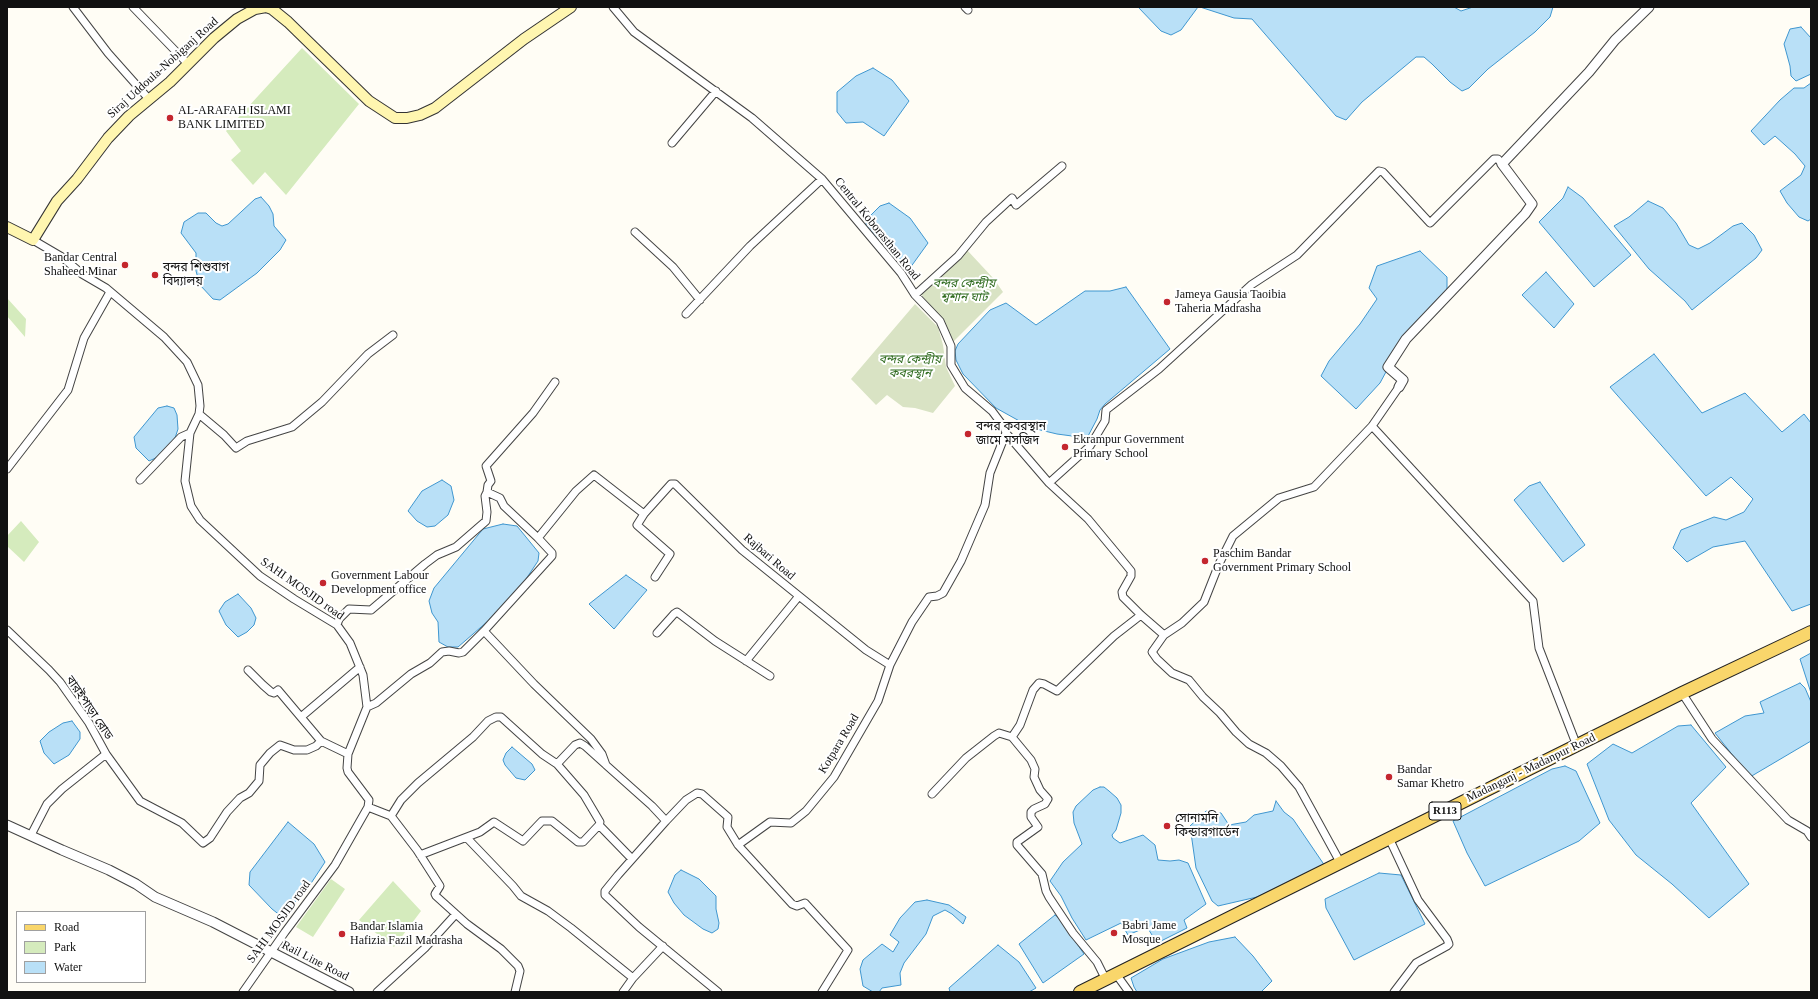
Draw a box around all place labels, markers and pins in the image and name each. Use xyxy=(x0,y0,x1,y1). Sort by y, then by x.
place label: AL-ARAFAH ISLAMI BANK LIMITED xyxy=(178,104,291,132)
marker: AL-ARAFAH ISLAMI BANK LIMITED xyxy=(165,113,175,123)
place label: Bandar Central Shaheed Minar xyxy=(44,251,117,279)
marker: Bandar Central Shaheed Minar xyxy=(120,260,130,270)
place label: বন্দর শিশুবাগ বিদ্যালয় xyxy=(163,261,229,289)
marker: বন্দর শিশুবাগ বিদ্যালয় xyxy=(150,270,160,280)
place label: Jameya Gausia Taoibia Taheria Madrasha xyxy=(1175,288,1286,316)
marker: Jameya Gausia Taoibia Taheria Madrasha xyxy=(1162,297,1172,307)
place label: বন্দর কবরস্থান জামে মসজিদ xyxy=(976,420,1046,448)
marker: বন্দর কবরস্থান জামে মসজিদ xyxy=(963,429,973,439)
place label: Ekrampur Government Primary School xyxy=(1073,433,1184,461)
marker: Ekrampur Government Primary School xyxy=(1060,442,1070,452)
place label: Paschim Bandar Government Primary School xyxy=(1213,547,1351,575)
marker: Paschim Bandar Government Primary School xyxy=(1200,556,1210,566)
place label: Government Labour Development office xyxy=(331,569,429,597)
marker: Government Labour Development office xyxy=(318,578,328,588)
place label: Bandar Samar Khetro xyxy=(1397,763,1464,791)
marker: Bandar Samar Khetro xyxy=(1384,772,1394,782)
place label: সোনামনি কিন্ডারগার্ডেন xyxy=(1175,812,1239,840)
marker: সোনামনি কিন্ডারগার্ডেন xyxy=(1162,821,1172,831)
place label: Babri Jame Mosque xyxy=(1122,919,1176,947)
place label: Bandar Islamia Hafizia Fazil Madrasha xyxy=(350,920,463,948)
marker: Babri Jame Mosque xyxy=(1109,928,1119,938)
marker: Bandar Islamia Hafizia Fazil Madrasha xyxy=(337,929,347,939)

